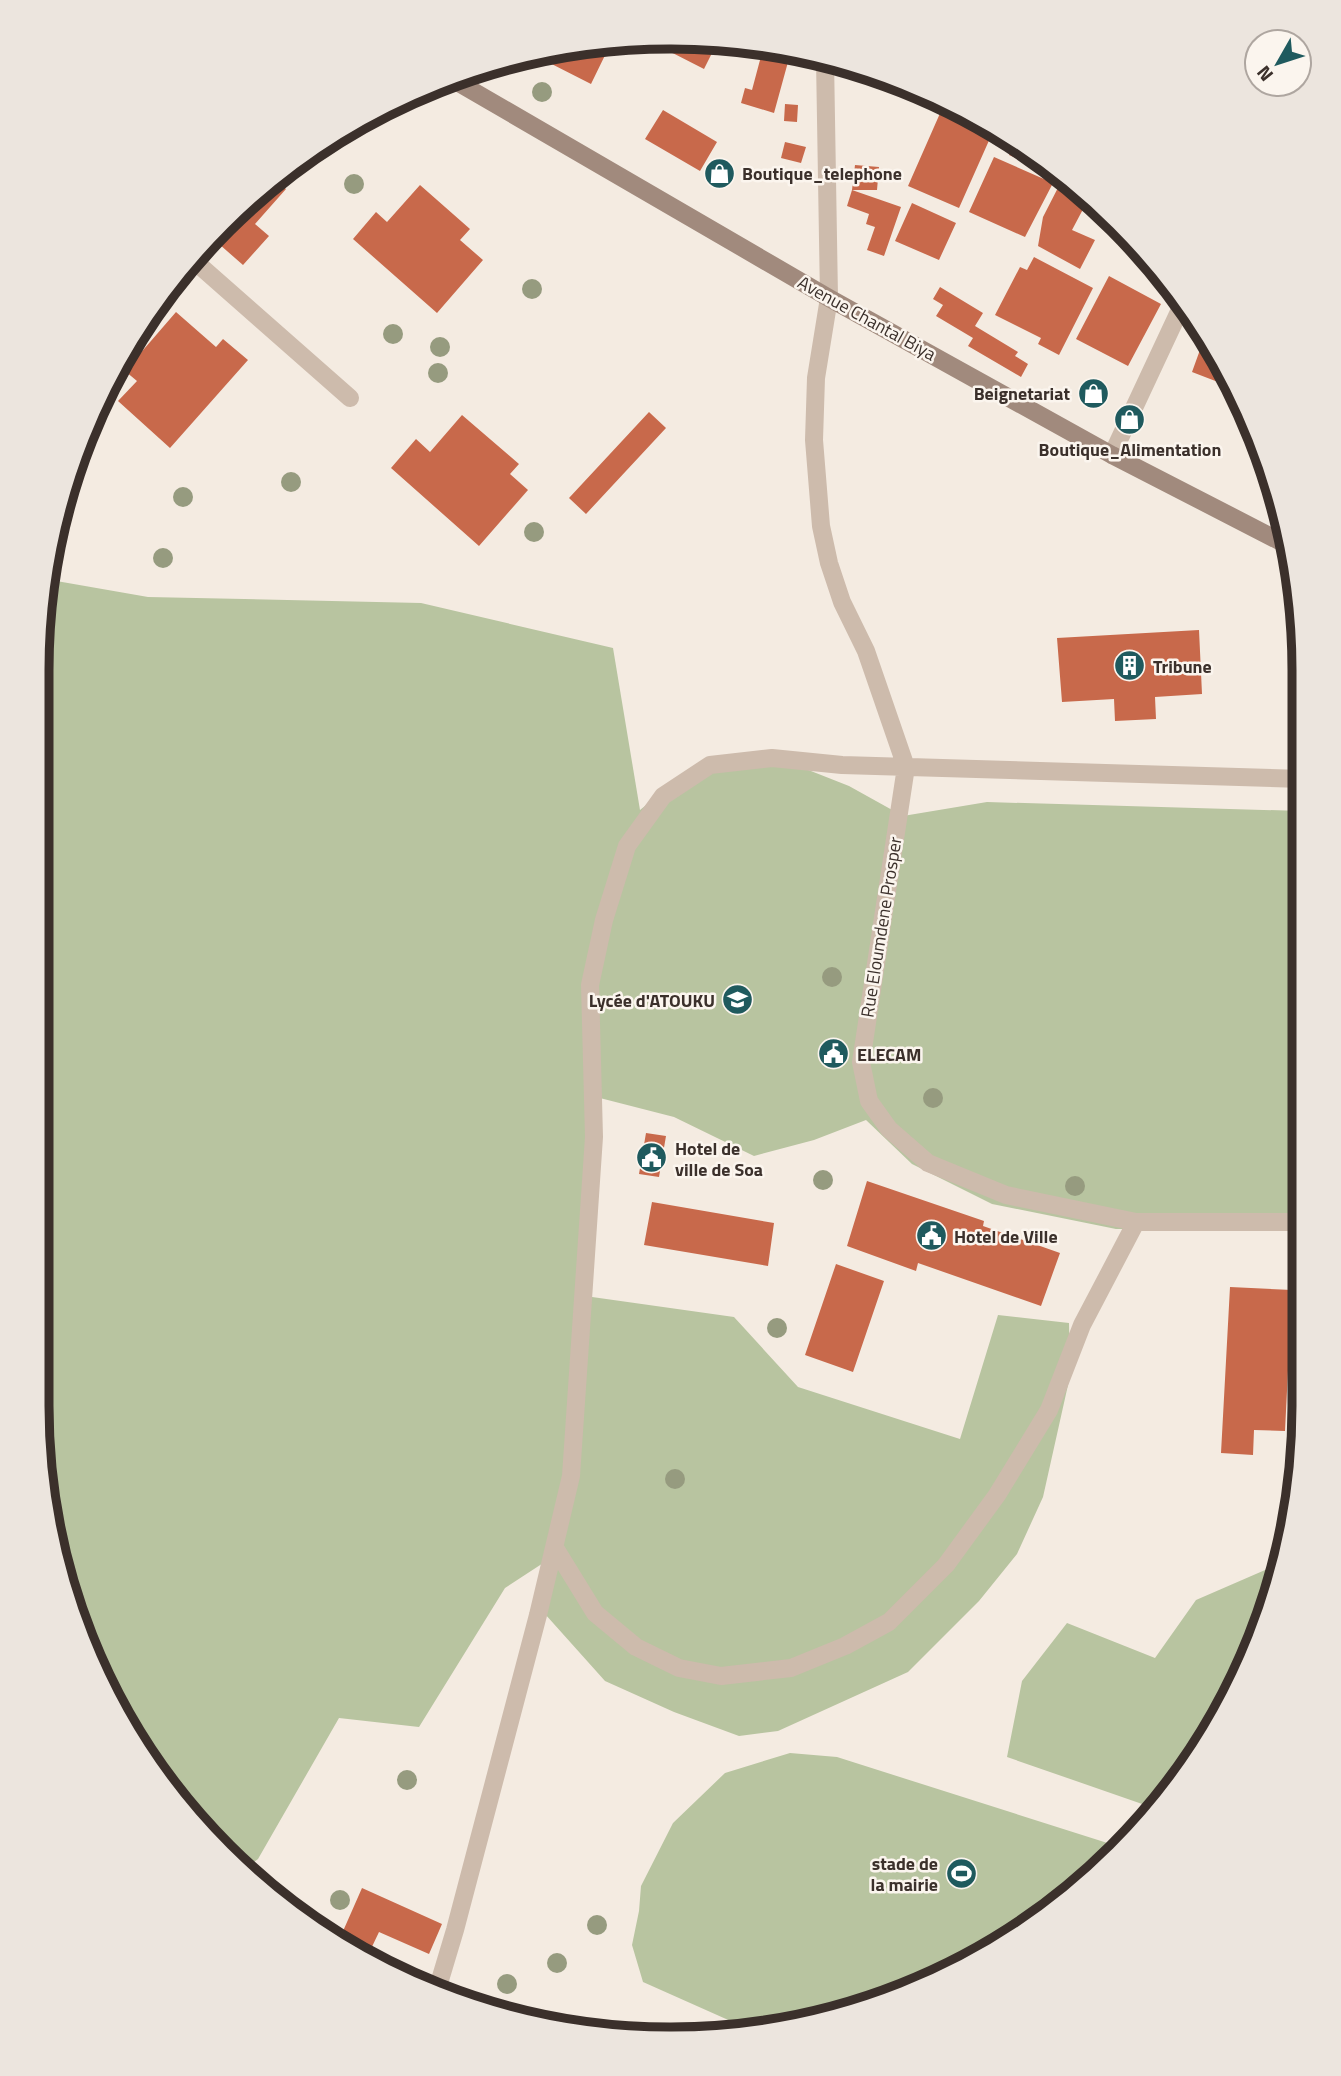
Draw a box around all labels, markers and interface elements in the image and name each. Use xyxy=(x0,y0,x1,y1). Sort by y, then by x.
north arrow xyxy=(1243,28,1313,98)
text: N xyxy=(1249,60,1280,88)
shop icon: Boutique_telephone xyxy=(702,156,736,190)
place label: Boutique_telephone xyxy=(742,160,902,187)
street label: Avenue Chantal Biya xyxy=(793,269,941,367)
shop icon: Beignetariat xyxy=(1076,376,1110,410)
place label: Beignetariat xyxy=(974,380,1070,407)
shop icon: Boutique_Alimentation xyxy=(1113,402,1147,436)
place label: Boutique_Alimentation xyxy=(1039,436,1221,463)
building icon: Tribune xyxy=(1113,649,1147,683)
place label: Tribune xyxy=(1153,653,1212,680)
street label: Rue Eloumdene Prosper xyxy=(853,835,909,1019)
school or university icon: Lycée d'ATOUKU xyxy=(721,983,755,1017)
place label: Lycée d'ATOUKU xyxy=(589,987,715,1014)
public building icon: ELECAM xyxy=(817,1037,851,1071)
place label: ELECAM xyxy=(857,1041,921,1068)
place label: Hotel de ville de Soa xyxy=(675,1135,763,1183)
public building icon: Hotel de ville de Soa xyxy=(635,1141,669,1175)
public building icon: Hotel de Ville xyxy=(914,1219,948,1253)
place label: Hotel de Ville xyxy=(954,1223,1058,1250)
place label: stade de la mairie xyxy=(871,1850,938,1898)
sports icon: stade de la mairie xyxy=(944,1856,978,1890)

